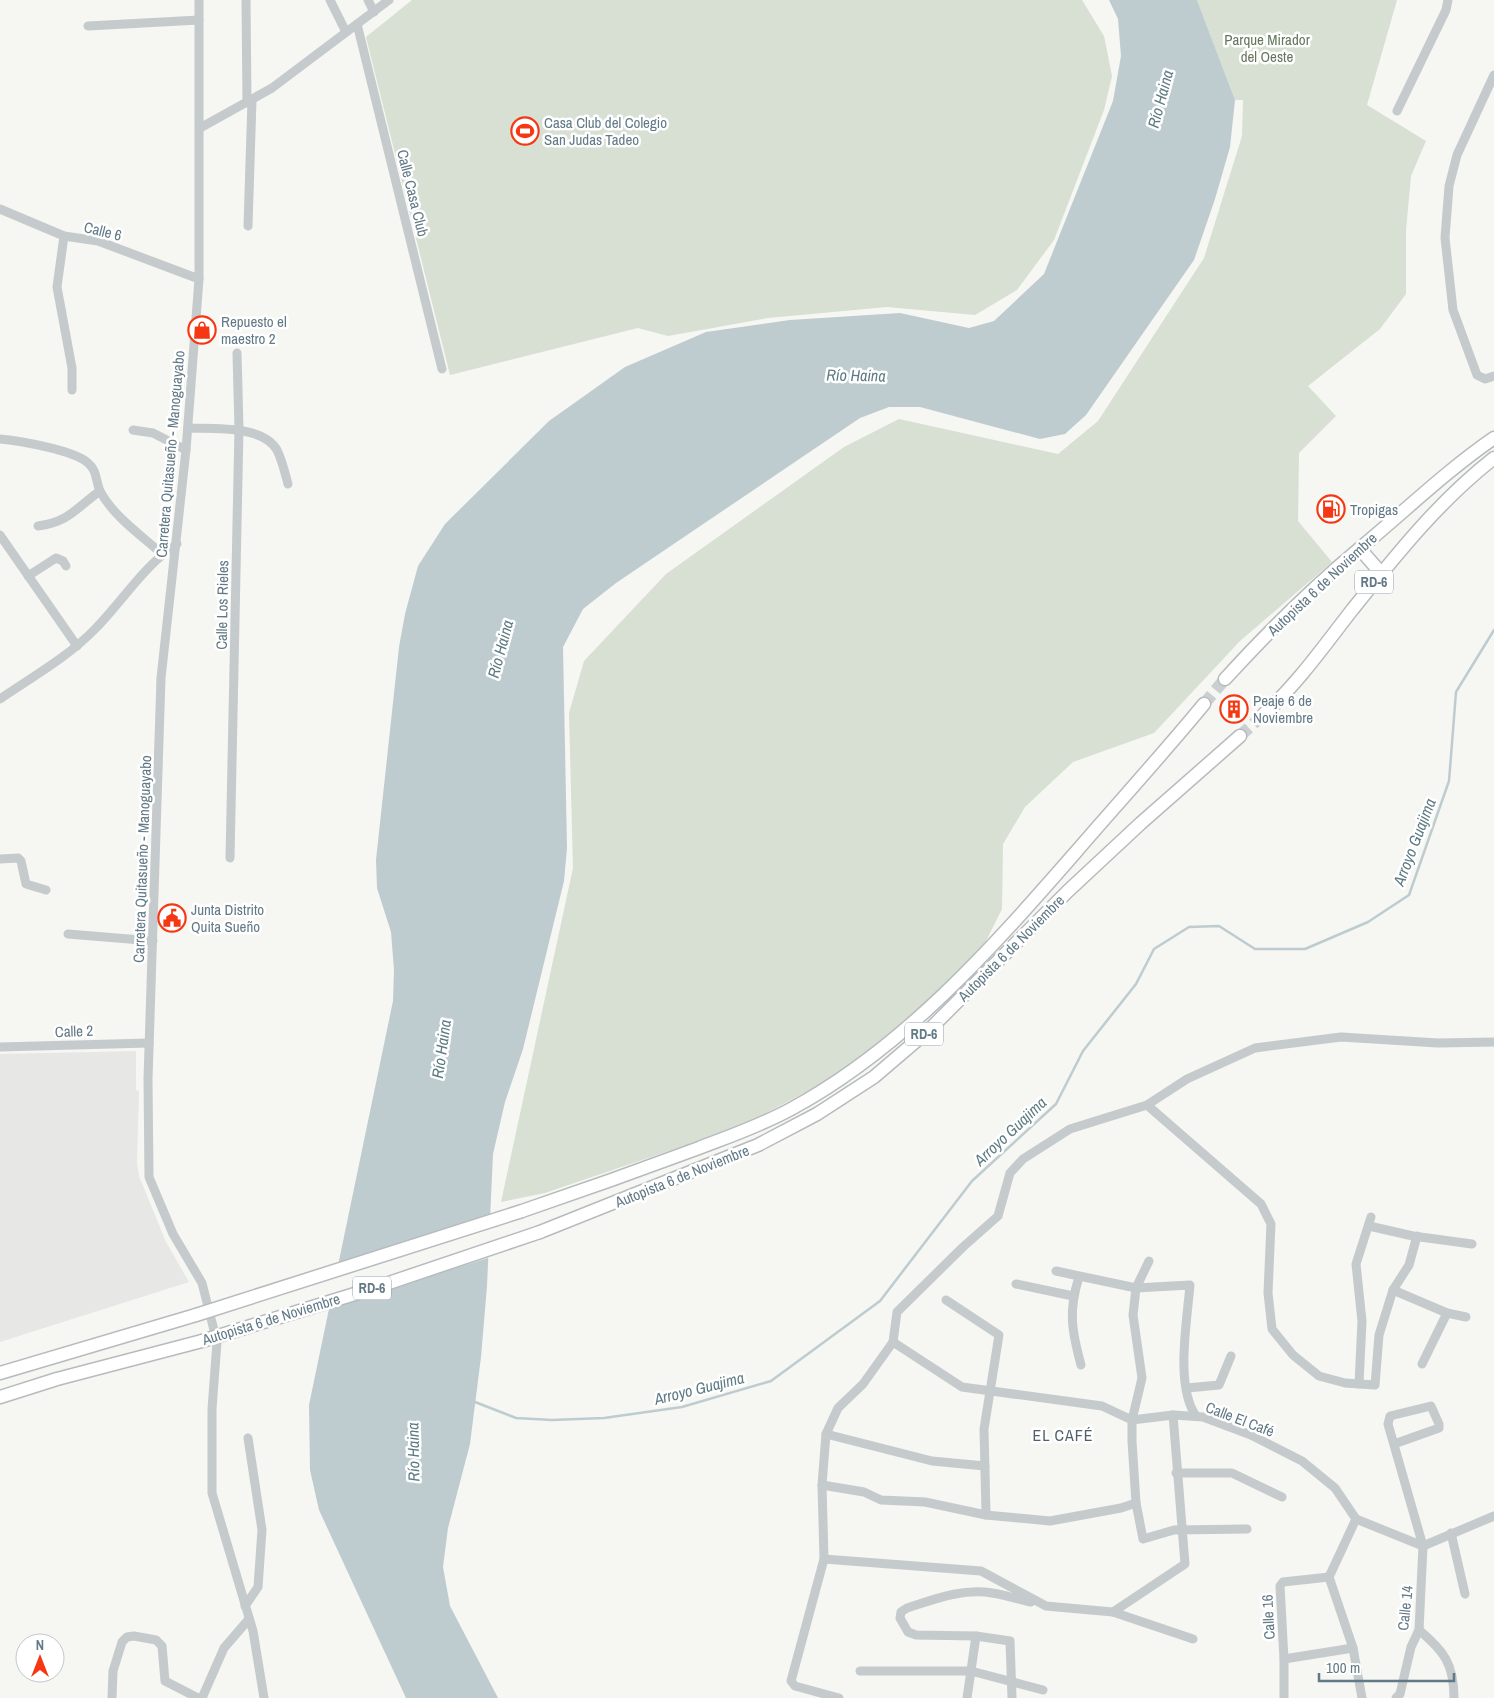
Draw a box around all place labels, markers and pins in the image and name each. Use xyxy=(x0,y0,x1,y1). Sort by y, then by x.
place label: Casa Club del Colegio San Judas Tadeo xyxy=(544,112,667,150)
sports icon: Casa Club del Colegio San Judas Tadeo xyxy=(510,116,540,146)
place label: Repuesto el maestro 2 xyxy=(221,311,287,349)
shop icon: Repuesto el maestro 2 xyxy=(187,315,217,345)
fuel station icon: Tropigas xyxy=(1316,494,1346,524)
place label: Tropigas xyxy=(1350,499,1398,520)
place label: Peaje 6 de Noviembre xyxy=(1253,690,1313,728)
building icon: Peaje 6 de Noviembre xyxy=(1219,694,1249,724)
place label: Junta Distrito Quita Sueño xyxy=(191,899,264,937)
public building icon: Junta Distrito Quita Sueño xyxy=(157,903,187,933)

